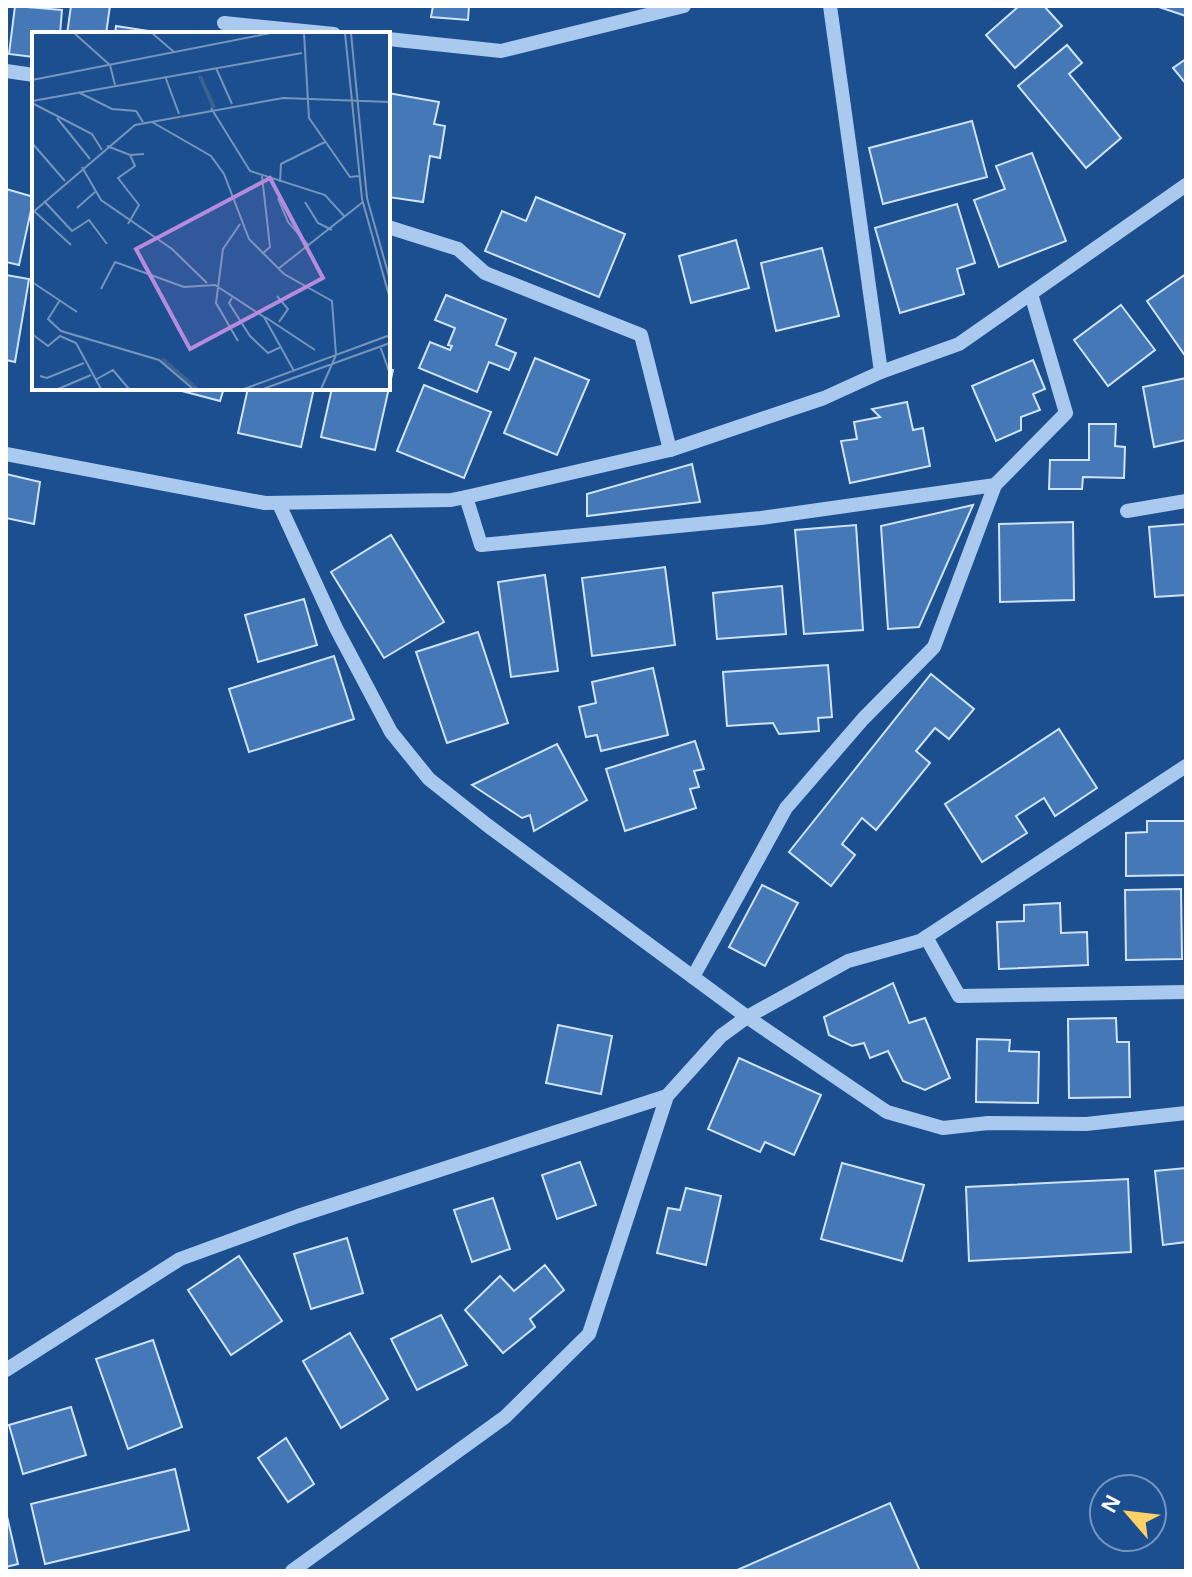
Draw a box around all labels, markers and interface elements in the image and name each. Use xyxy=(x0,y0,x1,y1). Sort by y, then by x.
inset map xyxy=(32,32,390,390)
north arrow xyxy=(1088,1473,1168,1553)
text: N xyxy=(1096,1491,1126,1517)

